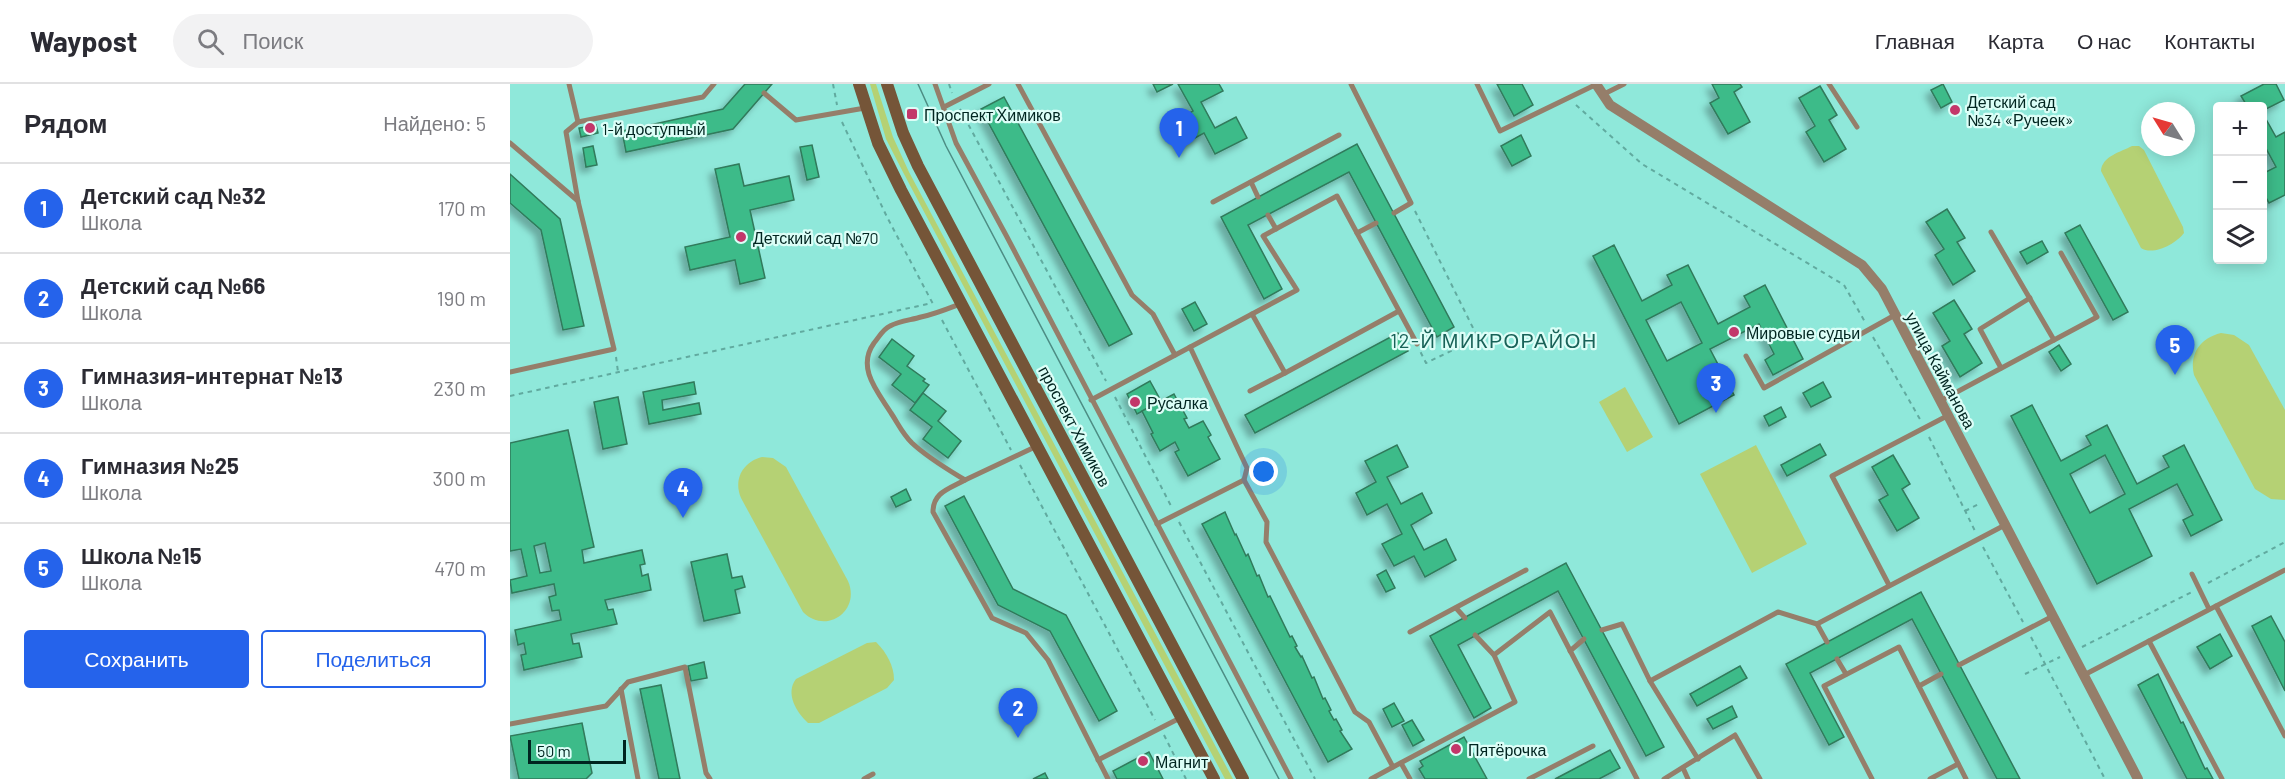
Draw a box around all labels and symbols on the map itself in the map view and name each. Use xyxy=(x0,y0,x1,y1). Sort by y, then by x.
place label: Детский сад №34 «Ручеек» xyxy=(1967,92,2074,129)
north arrow xyxy=(2141,102,2195,156)
marker: Детский сад №34 «Ручеек» xyxy=(1948,103,1962,117)
place label: Проспект Химиков xyxy=(924,105,1061,124)
marker: Проспект Химиков xyxy=(905,107,919,121)
pin: 1 xyxy=(1160,109,1198,158)
place label: 1-й доступный xyxy=(602,119,706,138)
marker: 1-й доступный xyxy=(583,121,597,135)
place label: Детский сад №70 xyxy=(753,228,879,247)
marker: Детский сад №70 xyxy=(734,230,748,244)
street label: улица Кайманова xyxy=(1902,309,1980,432)
place label: Мировые судьи xyxy=(1746,323,1860,342)
marker: Мировые судьи xyxy=(1727,325,1741,339)
pin: 5 xyxy=(2156,326,2194,375)
district label: 12-Й МИКРОРАЙОН xyxy=(1390,328,1598,352)
street label: проспект Химиков xyxy=(1035,362,1115,490)
pin: 3 xyxy=(1696,364,1736,413)
place label: Русалка xyxy=(1147,393,1208,412)
marker: Русалка xyxy=(1128,395,1142,409)
your location xyxy=(1249,457,1278,486)
pin: 4 xyxy=(664,468,702,518)
pin: 2 xyxy=(998,688,1038,738)
scale bar xyxy=(528,737,626,764)
place label: Пятёрочка xyxy=(1468,740,1547,759)
marker: Пятёрочка xyxy=(1449,742,1463,756)
place label: Магнит xyxy=(1155,752,1209,771)
marker: Магнит xyxy=(1136,754,1150,768)

